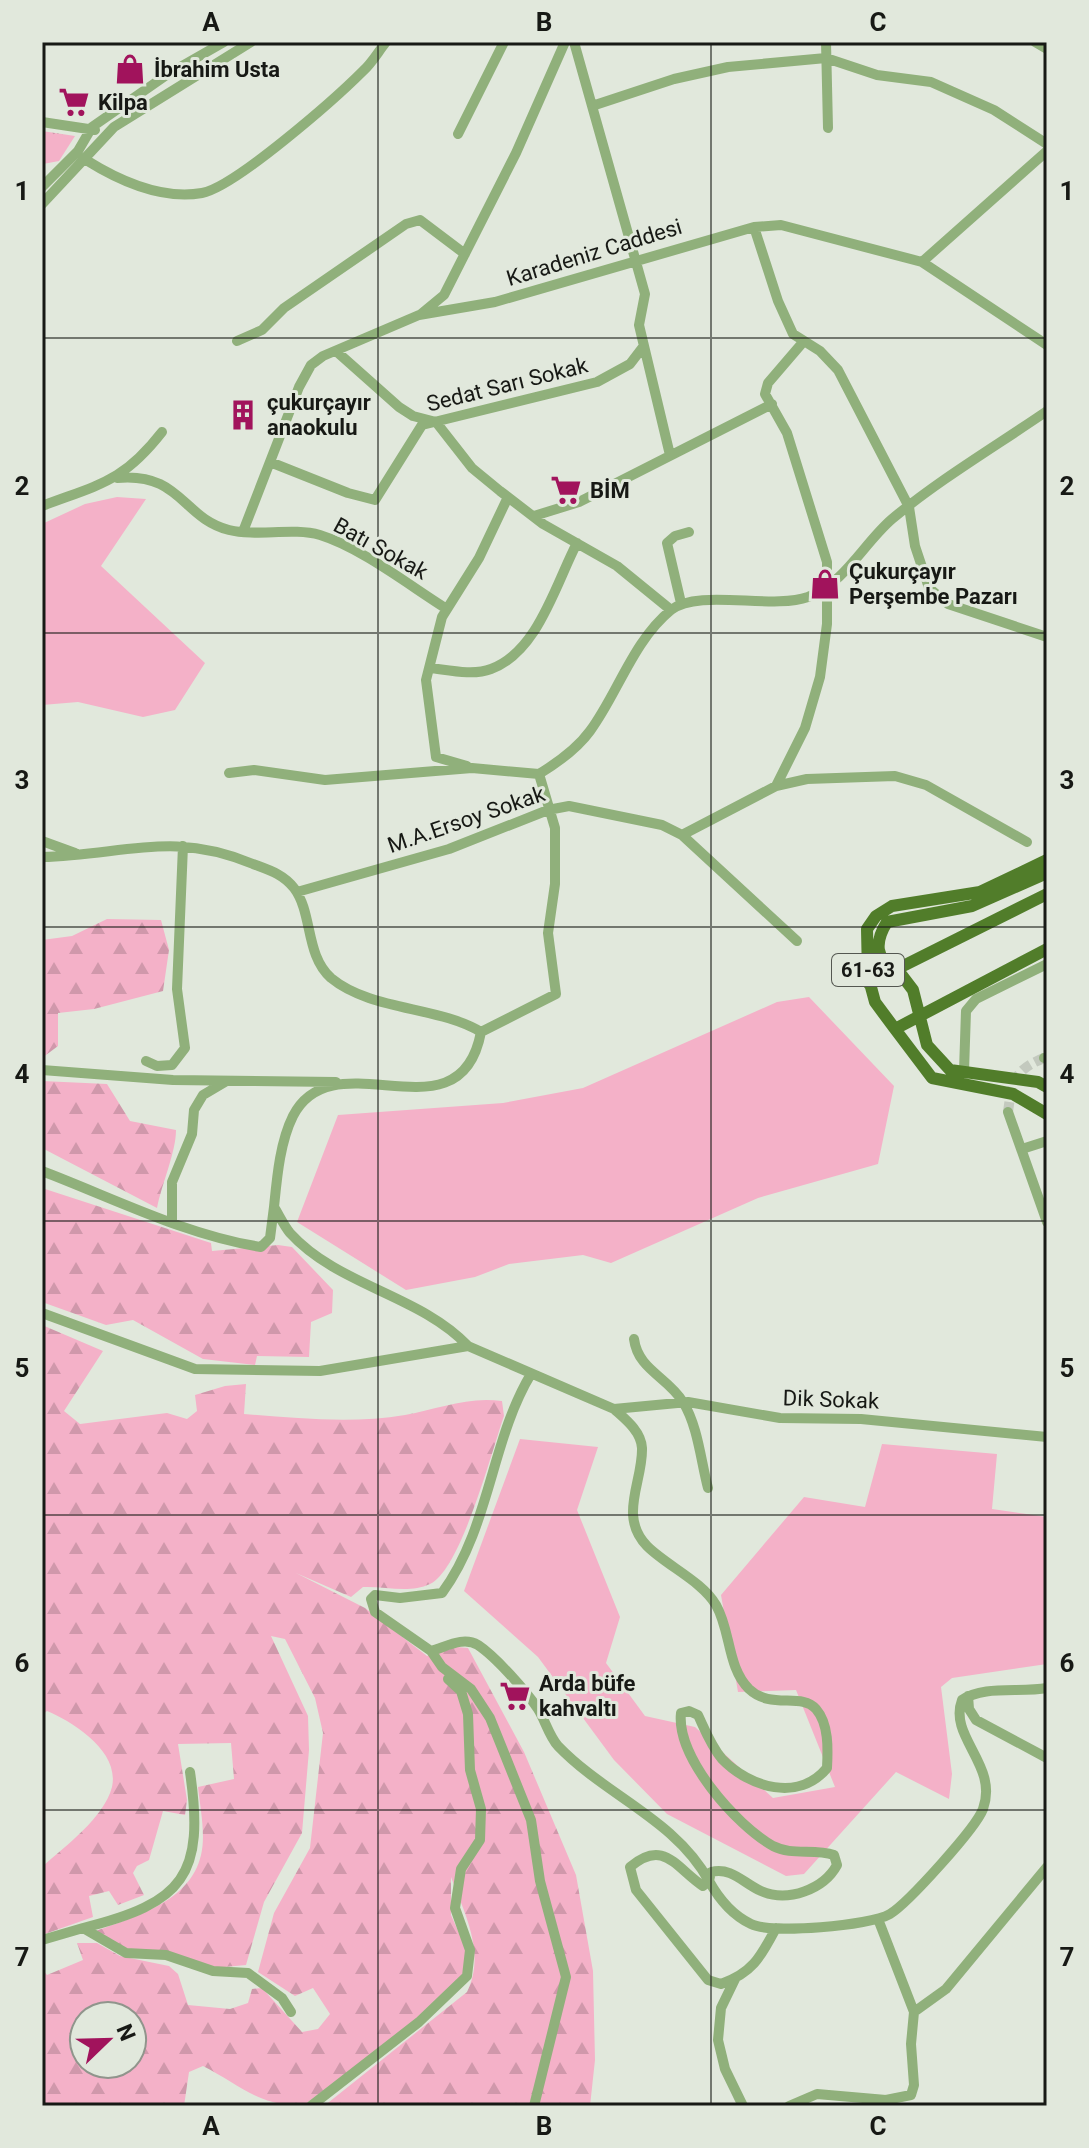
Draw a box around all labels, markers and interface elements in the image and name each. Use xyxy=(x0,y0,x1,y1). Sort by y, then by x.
text: A xyxy=(202,7,220,37)
text: B xyxy=(536,7,552,37)
text: C xyxy=(869,7,887,37)
shop icon: İbrahim Usta xyxy=(113,52,147,86)
place label: İbrahim Usta xyxy=(154,57,280,82)
supermarket icon: Kilpa xyxy=(57,85,91,119)
place label: Kilpa xyxy=(98,90,148,115)
text: 1 xyxy=(15,176,29,206)
text: 1 xyxy=(1060,176,1074,206)
street label: Karadeniz Caddesi xyxy=(503,214,685,291)
street label: Sedat Sarı Sokak xyxy=(424,352,591,417)
place label: çukurçayır anaokulu xyxy=(267,390,371,440)
building icon: çukurçayır anaokulu xyxy=(226,398,260,432)
text: 2 xyxy=(15,471,29,501)
text: 2 xyxy=(1060,471,1074,501)
supermarket icon: BİM xyxy=(549,473,583,507)
place label: BİM xyxy=(590,478,630,503)
street label: Batı Sokak xyxy=(329,512,433,585)
place label: Çukurçayır Perşembe Pazarı xyxy=(849,559,1018,609)
shop icon: Çukurçayır Perşembe Pazarı xyxy=(808,567,842,601)
text: 3 xyxy=(15,765,29,795)
text: 3 xyxy=(1060,765,1074,795)
street label: M.A.Ersoy Sokak xyxy=(384,781,549,858)
road number: 61-63 xyxy=(832,954,904,986)
text: 4 xyxy=(15,1059,30,1089)
text: 4 xyxy=(1060,1059,1075,1089)
text: 5 xyxy=(15,1353,29,1383)
text: 5 xyxy=(1060,1353,1074,1383)
street label: Dik Sokak xyxy=(782,1385,880,1414)
text: 6 xyxy=(15,1648,30,1678)
text: 6 xyxy=(1060,1648,1075,1678)
place label: Arda büfe kahvaltı xyxy=(539,1671,636,1721)
supermarket icon: Arda büfe kahvaltı xyxy=(498,1679,532,1713)
text: 7 xyxy=(15,1942,29,1972)
text: 7 xyxy=(1060,1942,1074,1972)
north arrow xyxy=(68,2000,148,2080)
text: N xyxy=(111,2020,140,2044)
text: A xyxy=(202,2111,220,2141)
text: B xyxy=(536,2111,552,2141)
text: C xyxy=(869,2111,887,2141)

